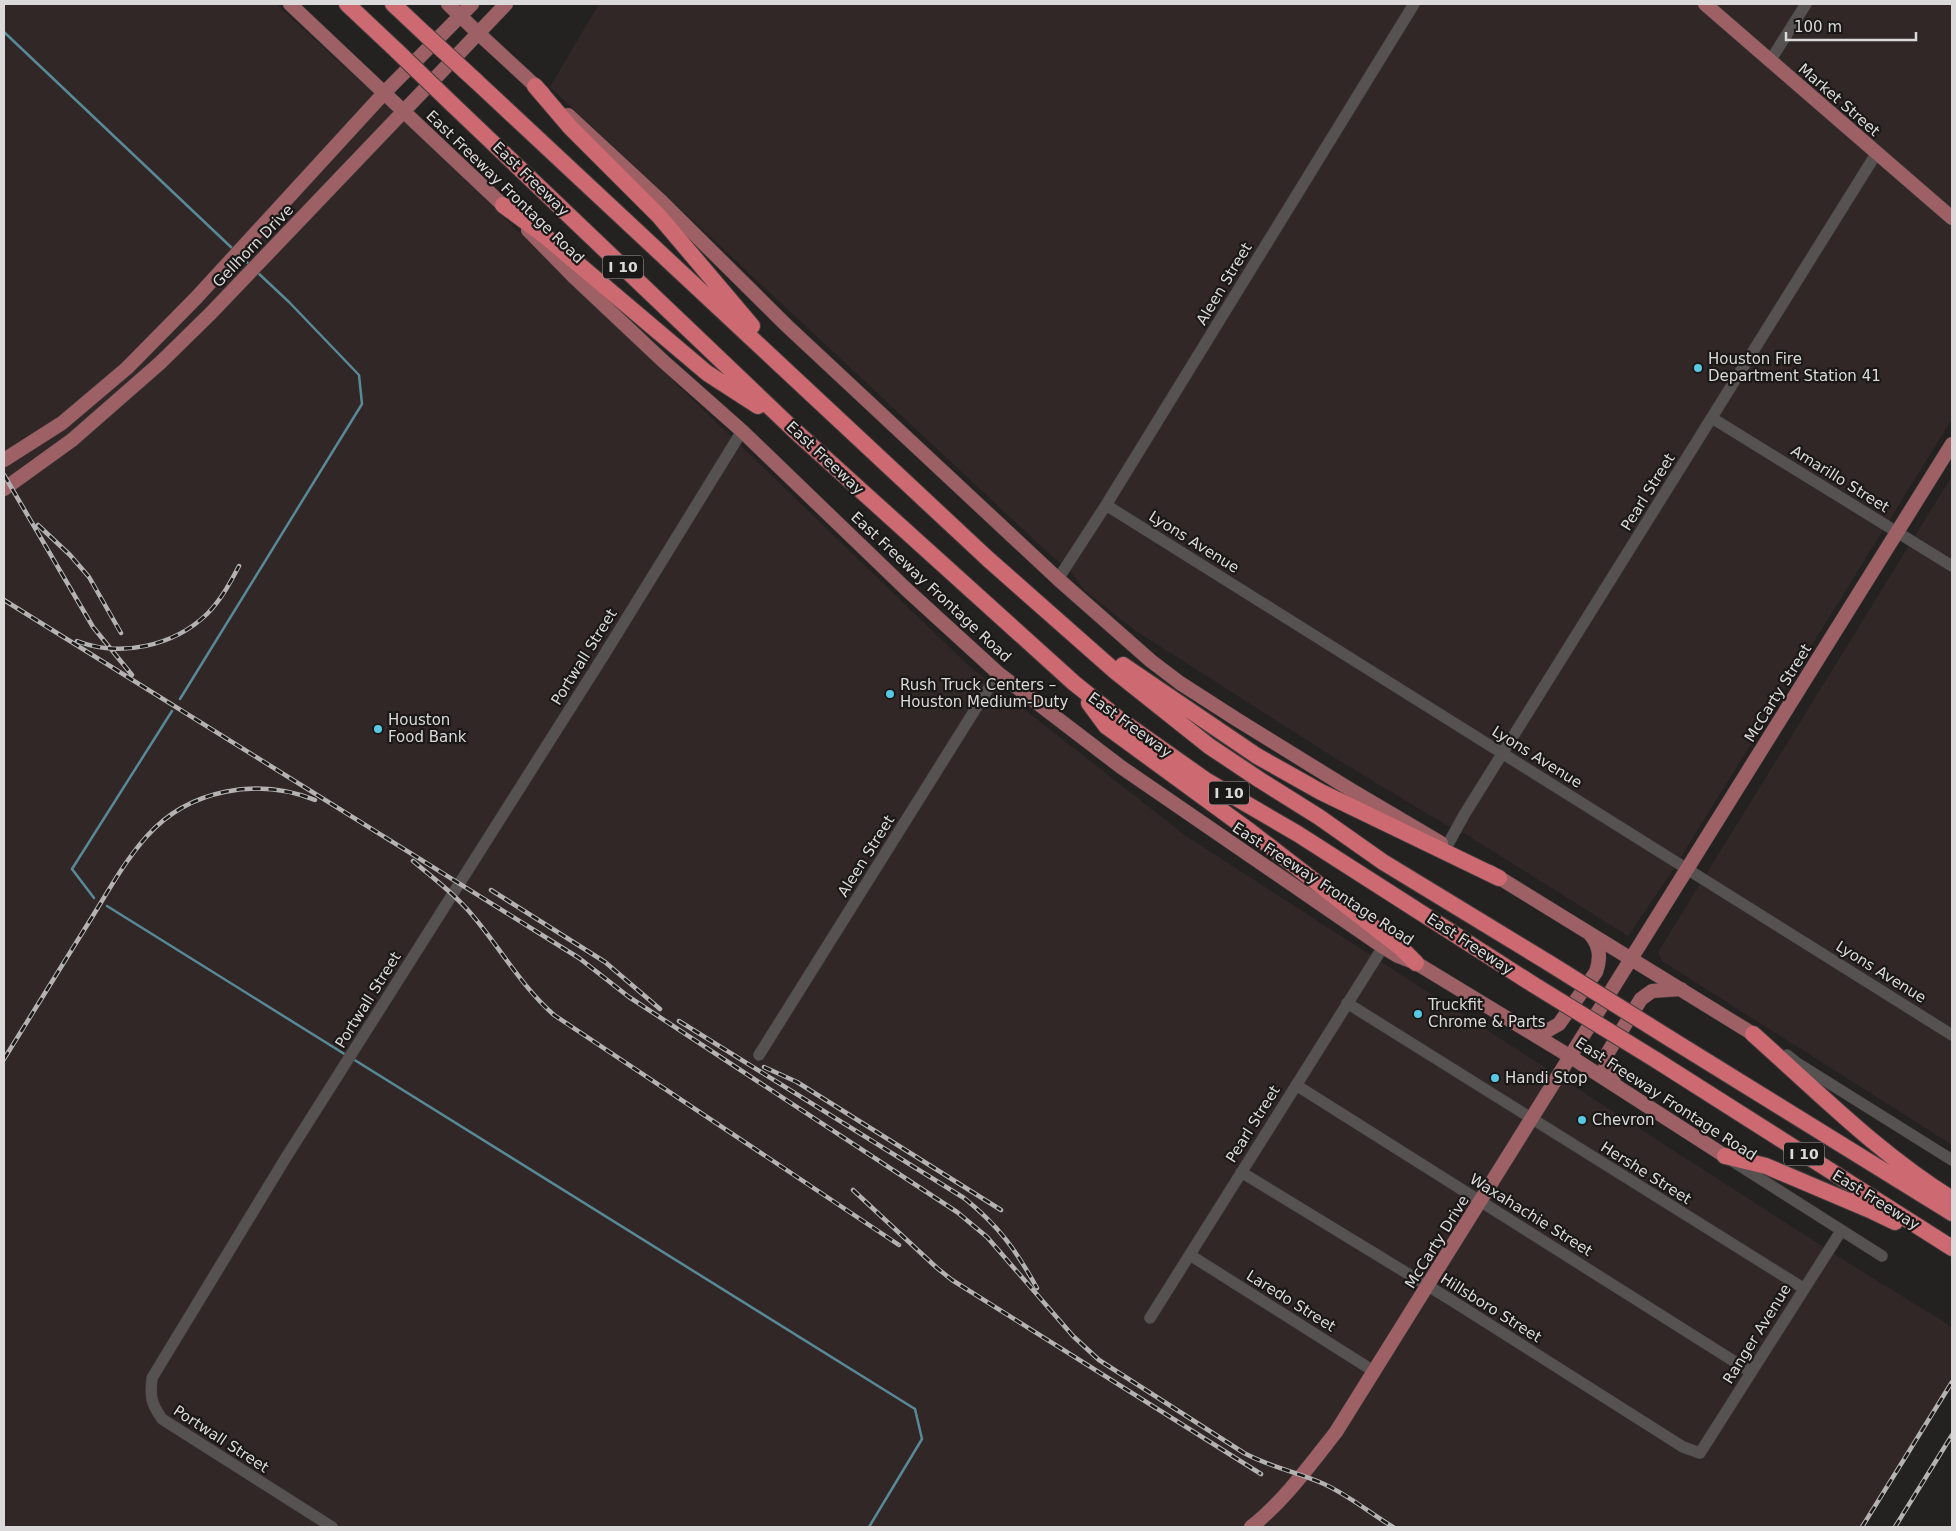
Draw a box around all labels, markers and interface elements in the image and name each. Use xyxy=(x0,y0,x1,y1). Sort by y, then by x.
scale bar xyxy=(1786,10,1916,42)
text: 100 m xyxy=(1794,18,1842,36)
street label: Market Street xyxy=(1795,60,1883,140)
street label: East Freeway Frontage Road xyxy=(422,107,588,267)
street label: East Freeway xyxy=(489,138,573,220)
street label: Gellhorn Drive xyxy=(209,201,297,291)
street label: Aleen Street xyxy=(1192,240,1256,328)
road number: I 10 xyxy=(603,256,643,278)
place label: Houston Fire Department Station 41 xyxy=(1708,350,1881,385)
marker: Houston Fire Department Station 41 xyxy=(1692,362,1704,374)
street label: East Freeway xyxy=(783,418,868,499)
street label: Amarillo Street xyxy=(1788,442,1892,516)
street label: Pearl Street xyxy=(1617,450,1679,534)
street label: Lyons Avenue xyxy=(1146,507,1242,577)
street label: East Freeway Frontage Road xyxy=(847,508,1015,666)
street label: Portwall Street xyxy=(547,606,621,708)
street label: McCarty Street xyxy=(1741,641,1815,745)
place label: Rush Truck Centers – Houston Medium-Duty xyxy=(900,676,1068,711)
marker: Rush Truck Centers – Houston Medium-Duty xyxy=(884,688,896,700)
street label: East Freeway xyxy=(1085,689,1176,762)
place label: Houston Food Bank xyxy=(388,711,467,746)
street label: Lyons Avenue xyxy=(1489,722,1585,792)
marker: Houston Food Bank xyxy=(372,723,384,735)
road number: I 10 xyxy=(1209,781,1249,804)
street label: Aleen Street xyxy=(834,812,898,900)
street label: East Freeway Frontage Road xyxy=(1229,819,1417,949)
street label: East Freeway xyxy=(1423,909,1517,979)
street label: Lyons Avenue xyxy=(1833,937,1929,1007)
street label: Portwall Street xyxy=(331,949,405,1051)
place label: Truckfit Chrome & Parts xyxy=(1427,996,1546,1031)
marker: Truckfit Chrome & Parts xyxy=(1412,1008,1424,1020)
street label: East Freeway Frontage Road xyxy=(1572,1034,1760,1164)
place label: Handi Stop xyxy=(1505,1069,1588,1087)
marker: Handi Stop xyxy=(1489,1072,1501,1084)
street label: Pearl Street xyxy=(1222,1082,1284,1166)
place label: Chevron xyxy=(1592,1111,1655,1129)
marker: Chevron xyxy=(1576,1114,1588,1126)
street label: Hershe Street xyxy=(1597,1138,1695,1208)
road number: I 10 xyxy=(1784,1142,1824,1166)
street label: East Freeway xyxy=(1829,1166,1923,1234)
street label: Waxahachie Street xyxy=(1466,1170,1596,1260)
street label: McCarty Drive xyxy=(1401,1192,1473,1292)
street label: Laredo Street xyxy=(1243,1266,1339,1336)
street label: Hillsboro Street xyxy=(1437,1270,1545,1346)
street label: Ranger Avenue xyxy=(1719,1281,1795,1387)
street label: Portwall Street xyxy=(170,1402,272,1477)

